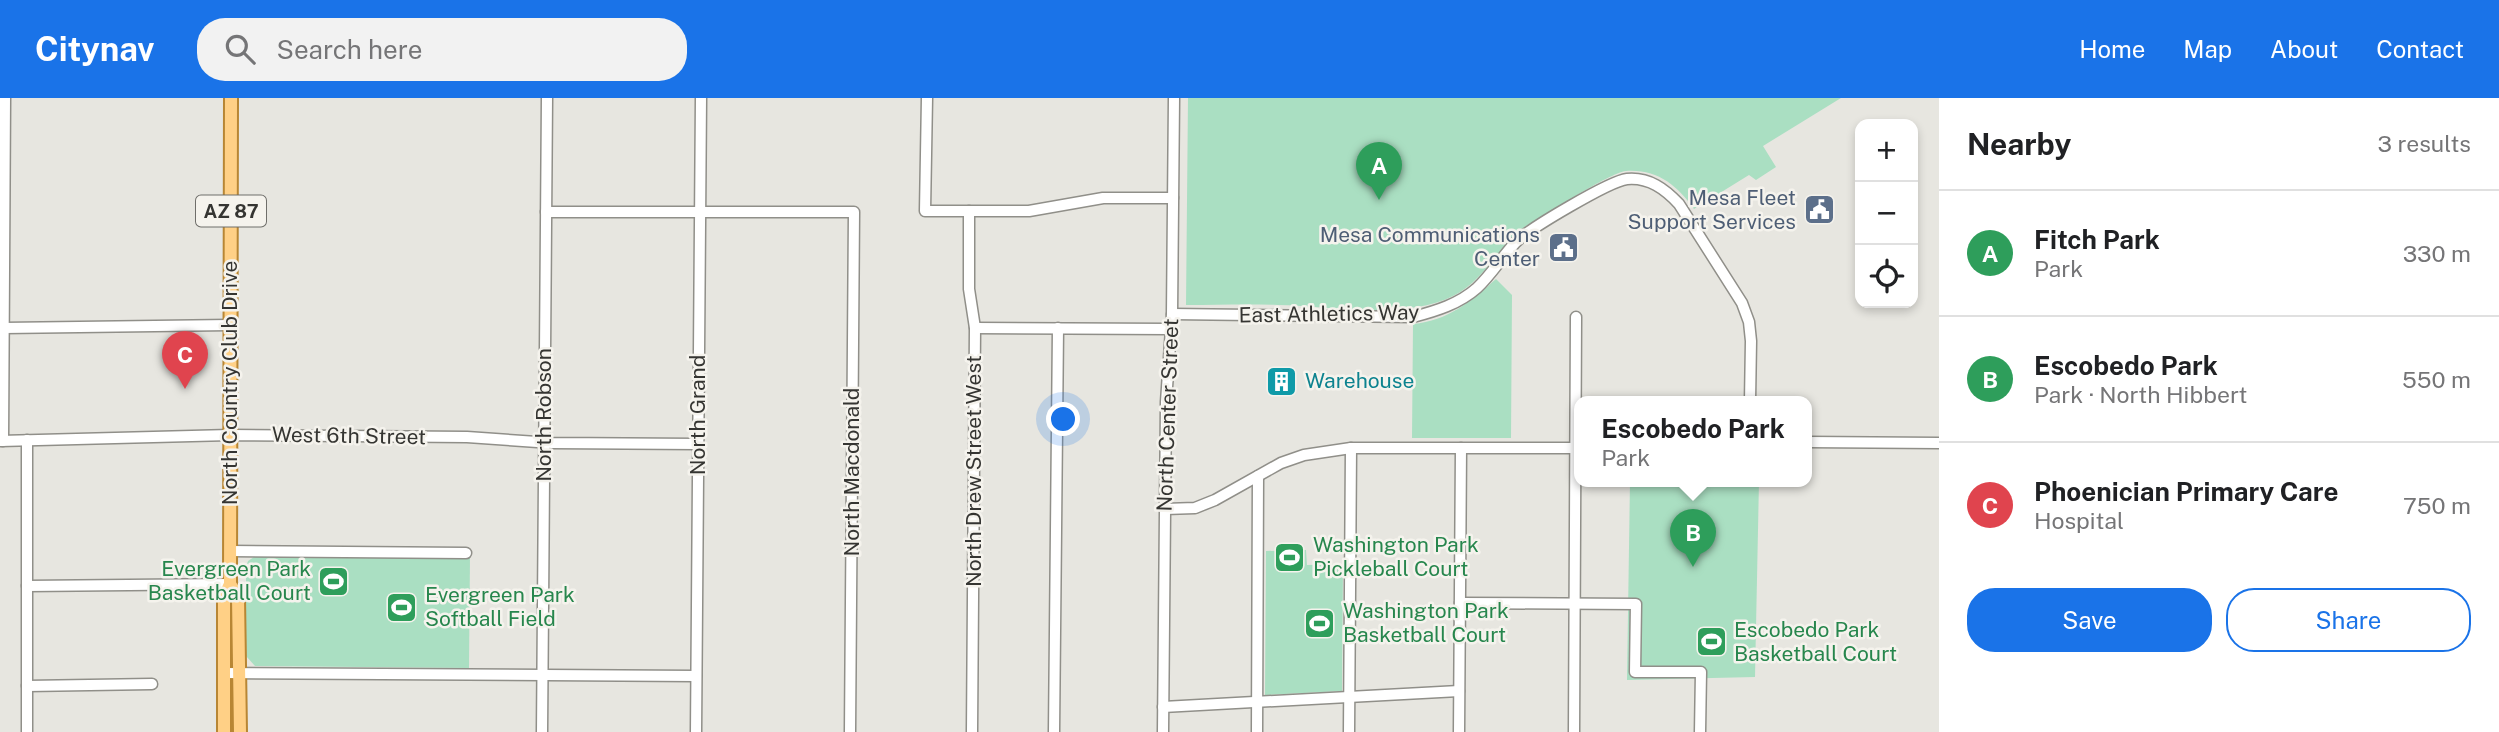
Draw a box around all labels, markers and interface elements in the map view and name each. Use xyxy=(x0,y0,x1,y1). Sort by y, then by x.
search box xyxy=(197,18,687,81)
text: Citynav xyxy=(35,30,155,68)
icon: search xyxy=(221,30,259,68)
text: Search here xyxy=(277,34,423,65)
text: Home xyxy=(2079,35,2145,63)
text: Map xyxy=(2183,35,2232,63)
text: About xyxy=(2270,35,2338,63)
text: Contact xyxy=(2376,35,2464,63)
map controls xyxy=(1855,119,1918,308)
button: + xyxy=(1855,119,1918,182)
text: Nearby xyxy=(1967,126,2071,162)
text: 3 results xyxy=(2377,130,2471,157)
pin: A xyxy=(1356,142,1402,200)
button: − xyxy=(1855,182,1918,245)
place label: Mesa Fleet Support Services xyxy=(1627,185,1796,234)
public building icon: Mesa Fleet Support Services xyxy=(1802,193,1836,227)
road number: AZ 87 xyxy=(196,195,266,226)
place label: Mesa Communications Center xyxy=(1320,222,1540,271)
text: Fitch Park xyxy=(2034,224,2160,255)
public building icon: Mesa Communications Center xyxy=(1546,230,1580,264)
text: A xyxy=(1982,240,1998,267)
text: 330 m xyxy=(2403,240,2471,267)
button: locate xyxy=(1855,245,1918,308)
text: Park xyxy=(2034,255,2083,282)
street label: North Country Club Drive xyxy=(217,261,242,505)
street label: East Athletics Way xyxy=(1238,299,1420,328)
street label: North Center Street xyxy=(1152,318,1183,512)
pin: C xyxy=(162,331,208,389)
street label: North Robson xyxy=(531,348,556,482)
text: Escobedo Park xyxy=(2034,350,2218,381)
street label: North Grand xyxy=(685,355,710,475)
street label: North Drew Street West xyxy=(961,355,986,587)
building icon: Warehouse xyxy=(1265,364,1299,398)
text: B xyxy=(1982,366,1998,393)
text: 550 m xyxy=(2402,366,2471,393)
place label: Warehouse xyxy=(1305,368,1414,393)
text: Park · North Hibbert xyxy=(2034,381,2248,408)
street label: North Macdonald xyxy=(839,388,864,556)
popup xyxy=(1574,396,1812,487)
your location xyxy=(1046,402,1080,436)
text: Escobedo Park xyxy=(1601,413,1785,444)
street label: West 6th Street xyxy=(272,422,426,449)
text: Park xyxy=(1601,444,1650,471)
text: Phoenician Primary Care xyxy=(2034,476,2338,507)
text: C xyxy=(1982,492,1998,519)
text: 750 m xyxy=(2403,492,2471,519)
text: Hospital xyxy=(2034,507,2124,534)
pin: B xyxy=(1670,509,1716,567)
place label: Washington Park Pickleball Court xyxy=(1313,532,1479,581)
sports icon: Washington Park Pickleball Court xyxy=(1273,540,1307,574)
place label: Evergreen Park Basketball Court xyxy=(148,556,311,605)
sports icon: Evergreen Park Basketball Court xyxy=(317,564,351,598)
place label: Evergreen Park Softball Field xyxy=(425,582,575,631)
button: Save xyxy=(1967,588,2212,652)
button: Share xyxy=(2226,588,2471,652)
sports icon: Evergreen Park Softball Field xyxy=(385,590,419,624)
place label: Washington Park Basketball Court xyxy=(1343,598,1509,647)
sports icon: Washington Park Basketball Court xyxy=(1303,606,1337,640)
place label: Escobedo Park Basketball Court xyxy=(1734,617,1897,666)
sports icon: Escobedo Park Basketball Court xyxy=(1694,625,1728,659)

